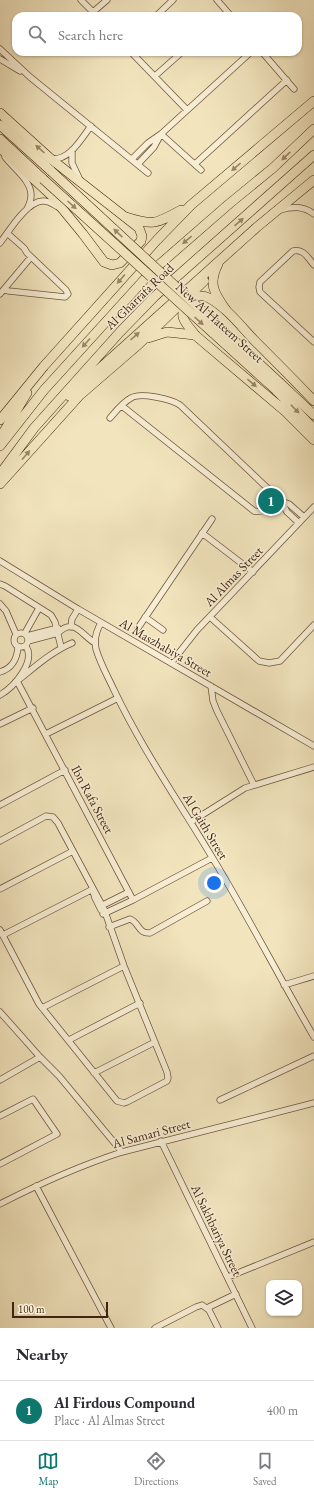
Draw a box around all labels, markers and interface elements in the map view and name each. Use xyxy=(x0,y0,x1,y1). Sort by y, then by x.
search box xyxy=(12,12,302,56)
icon: search xyxy=(26,23,48,45)
text: Search here xyxy=(58,25,123,44)
one-way arrow xyxy=(35,145,45,154)
one-way arrow xyxy=(281,151,291,161)
one-way arrow xyxy=(231,163,242,172)
one-way arrow xyxy=(67,200,77,210)
one-way arrow xyxy=(233,218,244,227)
one-way arrow xyxy=(113,228,123,238)
one-way arrow xyxy=(181,235,192,244)
street label: Al Gharrafa Road xyxy=(101,259,177,334)
one-way arrow xyxy=(116,274,125,284)
street label: New Al Hateem Street xyxy=(172,278,267,366)
one-way arrow xyxy=(194,316,204,326)
one-way arrow xyxy=(130,331,140,341)
one-way arrow xyxy=(82,338,91,348)
one-way arrow xyxy=(246,379,257,388)
one-way arrow xyxy=(290,404,300,414)
one-way arrow xyxy=(21,449,30,460)
pin: 1 xyxy=(258,486,284,516)
street label: Al Almas Street xyxy=(200,543,266,611)
street label: Al Maszhabiya Street xyxy=(116,614,215,681)
street label: Ibn Rafa Street xyxy=(67,762,118,836)
street label: Al Gaith Street xyxy=(179,789,232,863)
your location xyxy=(204,873,224,893)
street label: Al Samari Street xyxy=(109,1115,192,1152)
street label: Al Sakhbariya Street xyxy=(187,1181,246,1279)
map controls xyxy=(266,1280,302,1316)
button: layers xyxy=(266,1280,302,1316)
scale bar xyxy=(12,1300,108,1319)
text: 100 m xyxy=(18,1302,45,1316)
text: Nearby xyxy=(16,1343,68,1365)
text: Al Firdous Compound xyxy=(54,1393,195,1412)
text: 1 xyxy=(26,1402,32,1419)
text: 400 m xyxy=(267,1402,298,1419)
text: Place · Al Almas Street xyxy=(54,1412,165,1429)
tab: Map xyxy=(37,1450,59,1488)
tab: Directions xyxy=(134,1450,178,1488)
tab: Saved xyxy=(253,1450,277,1488)

